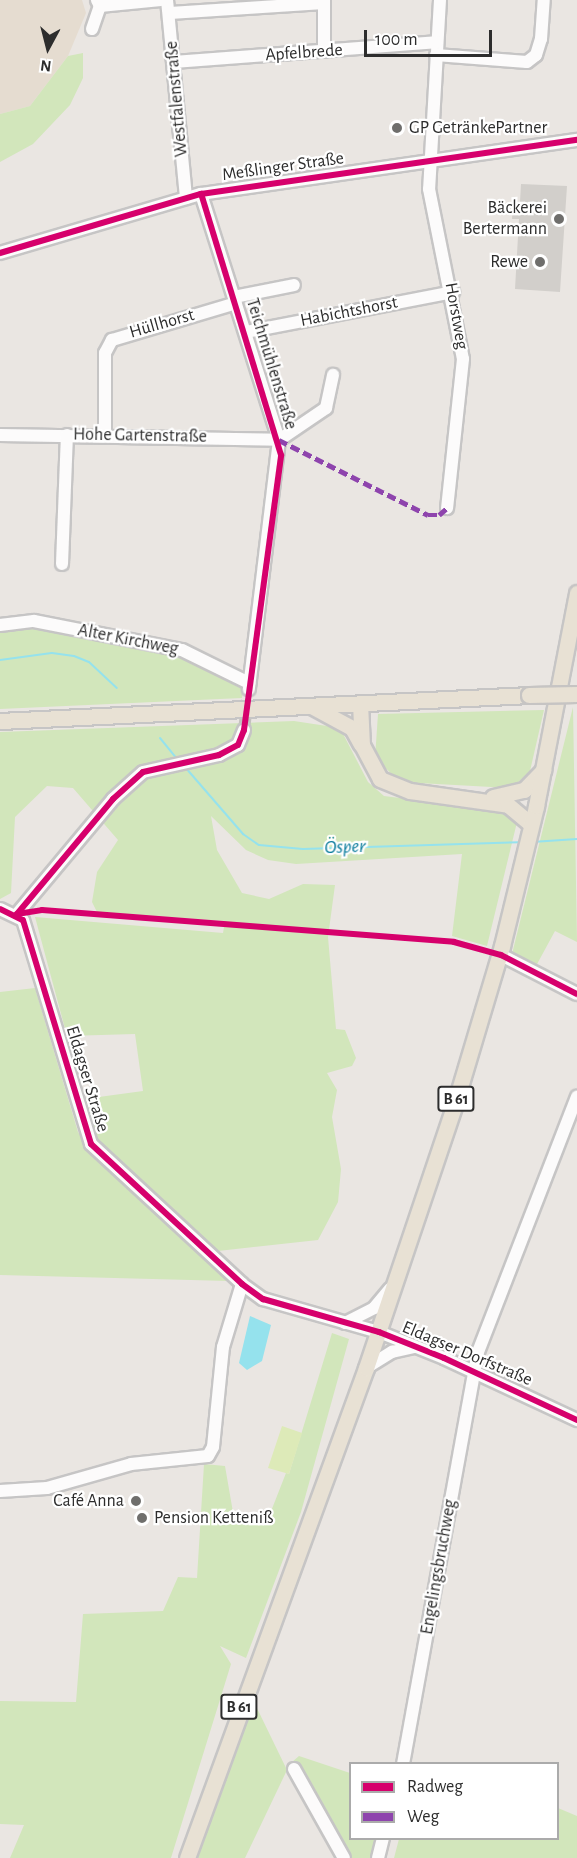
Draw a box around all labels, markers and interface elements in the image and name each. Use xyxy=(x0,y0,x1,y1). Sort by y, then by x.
north arrow xyxy=(18,18,78,78)
scale bar xyxy=(367,18,494,56)
text: 100 m xyxy=(375,31,418,49)
street label: Westfalenstraße xyxy=(161,40,193,158)
street label: Apfelbrede xyxy=(265,40,343,66)
text: N xyxy=(39,57,52,74)
place label: GP GetränkePartner xyxy=(409,117,547,139)
marker: GP GetränkePartner xyxy=(390,121,404,135)
street label: Meßlinger Straße xyxy=(221,148,345,186)
place label: Bäckerei Bertermann xyxy=(463,198,547,240)
marker: Bäckerei Bertermann xyxy=(552,212,566,226)
place label: Rewe xyxy=(490,251,528,273)
marker: Rewe xyxy=(533,255,547,269)
street label: Horstweg xyxy=(439,281,473,351)
street label: Habichtshorst xyxy=(298,292,400,332)
street label: Teichmühlenstraße xyxy=(241,296,301,432)
street label: Hüllhorst xyxy=(127,304,197,344)
street label: Hohe Gartenstraße xyxy=(73,424,207,448)
street label: Alter Kirchweg xyxy=(76,620,180,660)
water label: Ösper xyxy=(324,834,366,860)
street label: Eldagser Straße xyxy=(61,1023,113,1135)
road number: B 61 xyxy=(436,1086,476,1112)
street label: Eldagser Dorfstraße xyxy=(399,1317,535,1391)
place label: Café Anna xyxy=(53,1490,124,1512)
marker: Café Anna xyxy=(129,1494,143,1508)
street label: Engelingsbruchweg xyxy=(416,1498,462,1636)
place label: Pension Ketteniß xyxy=(154,1507,273,1529)
marker: Pension Ketteniß xyxy=(135,1511,149,1525)
road number: B 61 xyxy=(220,1694,258,1720)
legend xyxy=(349,1762,559,1840)
text: Radweg xyxy=(407,1778,463,1796)
text: Weg xyxy=(407,1808,439,1826)

